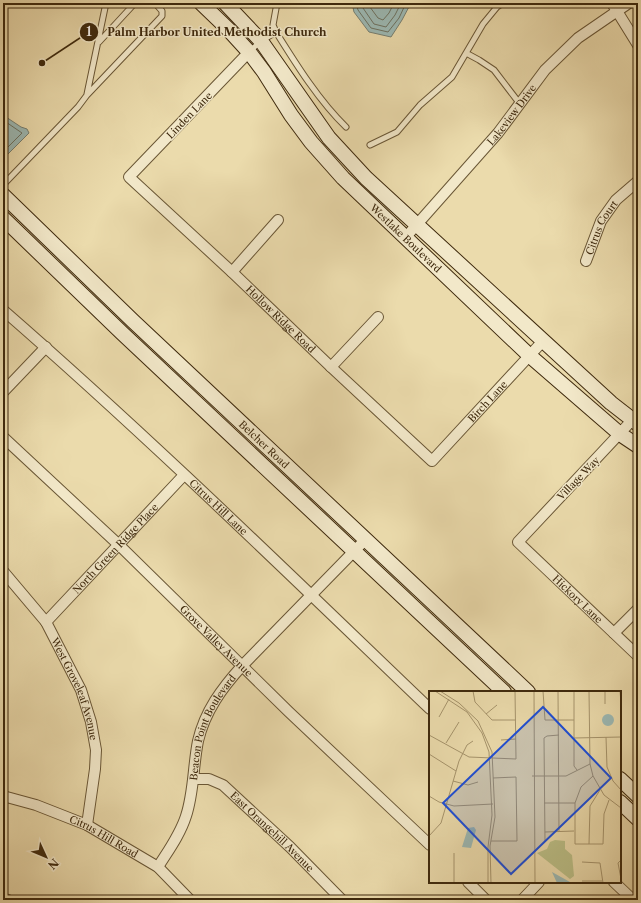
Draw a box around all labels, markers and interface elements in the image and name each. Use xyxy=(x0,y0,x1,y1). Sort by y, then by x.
callout: Palm Harbor United Methodist Church xyxy=(79,21,334,44)
text: 1 xyxy=(86,24,92,39)
text: Palm Harbor United Methodist Church xyxy=(107,25,327,39)
street label: Lakeview Drive xyxy=(484,82,539,148)
street label: Linden Lane xyxy=(164,89,215,142)
street label: Citrus Court xyxy=(583,198,621,257)
street label: Westlake Boulevard xyxy=(366,200,444,275)
street label: Hollow Ridge Road xyxy=(243,283,318,356)
street label: Birch Lane xyxy=(465,378,510,425)
street label: Belcher Road xyxy=(236,418,292,471)
street label: Village Way xyxy=(554,454,603,503)
street label: Citrus Hill Lane xyxy=(186,476,251,538)
street label: North Green Ridge Place xyxy=(70,501,161,596)
street label: Hickory Lane xyxy=(550,572,606,626)
street label: Grove Valley Avenue xyxy=(177,602,256,680)
street label: West Groveleaf Avenue xyxy=(48,634,100,742)
street label: Beacon Point Boulevard xyxy=(187,672,239,781)
inset map xyxy=(429,691,621,883)
street label: East Orangehill Avenue xyxy=(227,789,317,875)
street label: Citrus Hill Road xyxy=(67,813,140,861)
north arrow xyxy=(26,837,66,877)
text: N xyxy=(45,856,62,873)

